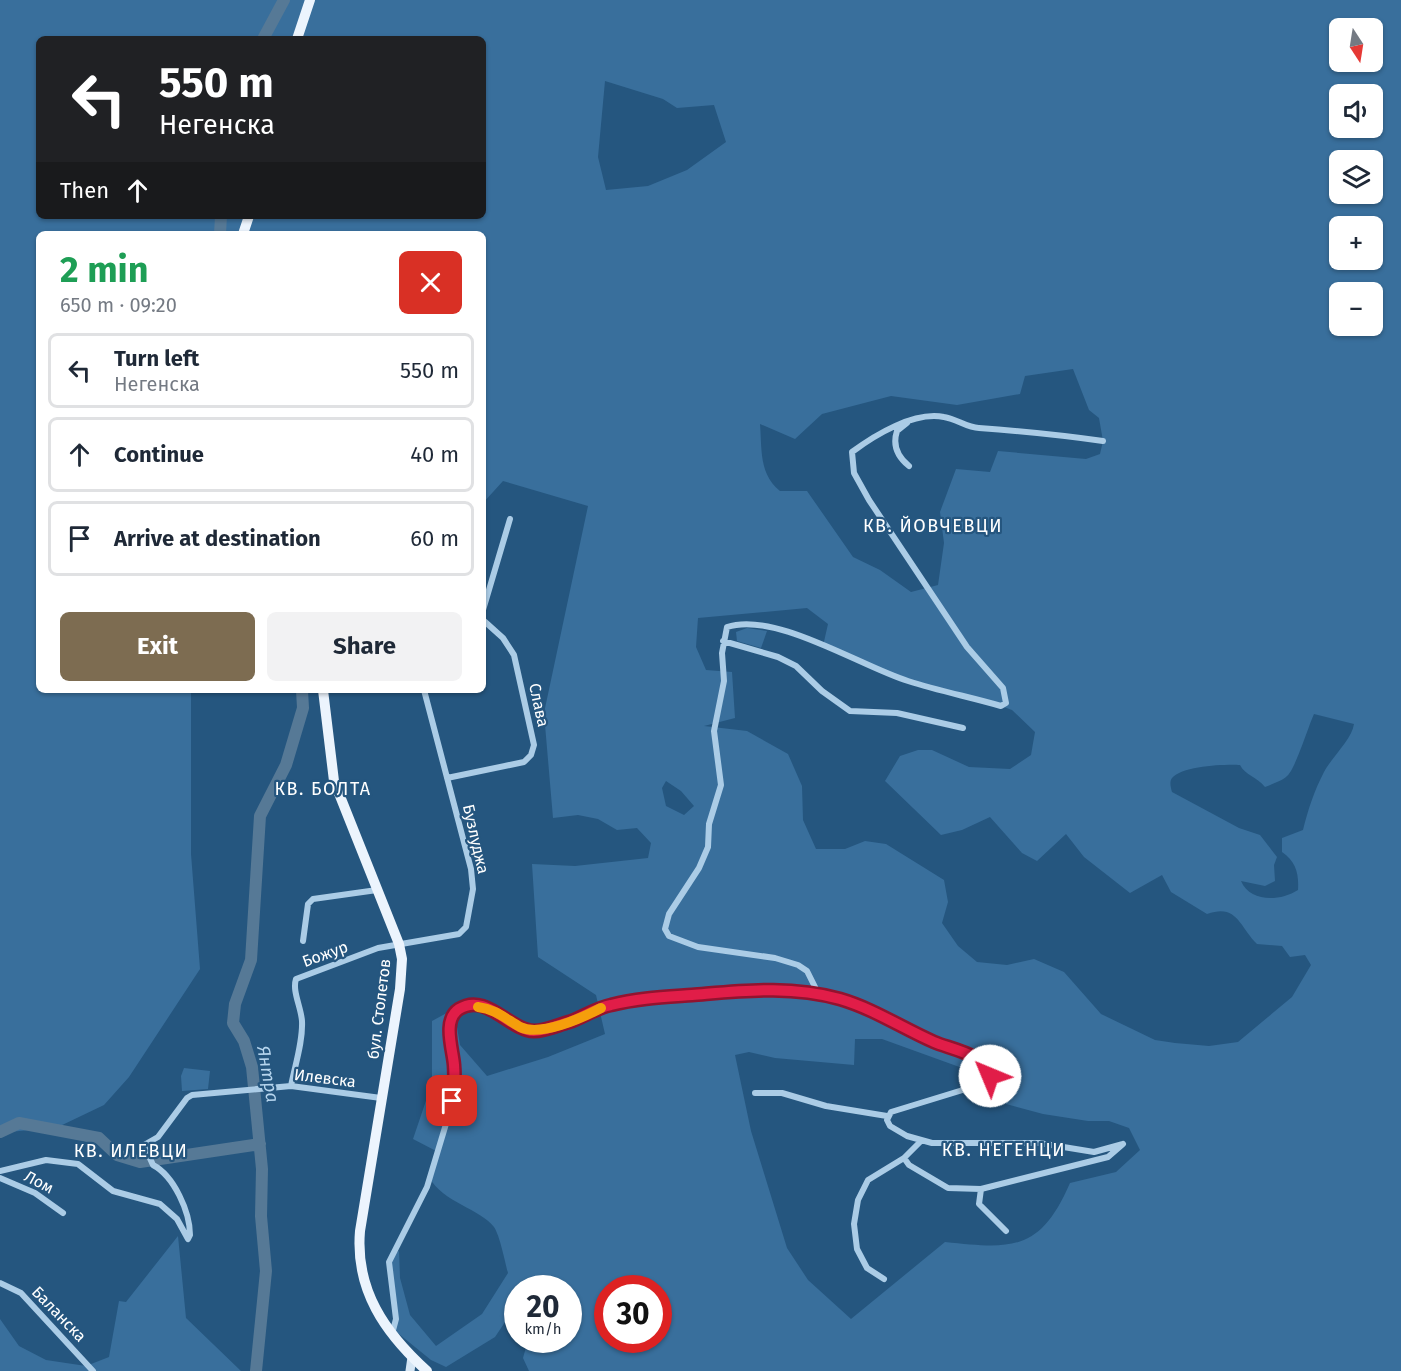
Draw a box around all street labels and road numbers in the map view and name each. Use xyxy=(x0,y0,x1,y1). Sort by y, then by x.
street label: Слава xyxy=(525,681,553,729)
street label: Бузлуджа xyxy=(459,802,493,876)
street label: Божур xyxy=(299,937,351,971)
street label: бул. Столетов xyxy=(363,958,395,1060)
street label: Илевска xyxy=(293,1065,357,1091)
street label: Лом xyxy=(21,1166,57,1198)
street label: Баланска xyxy=(28,1282,90,1346)

